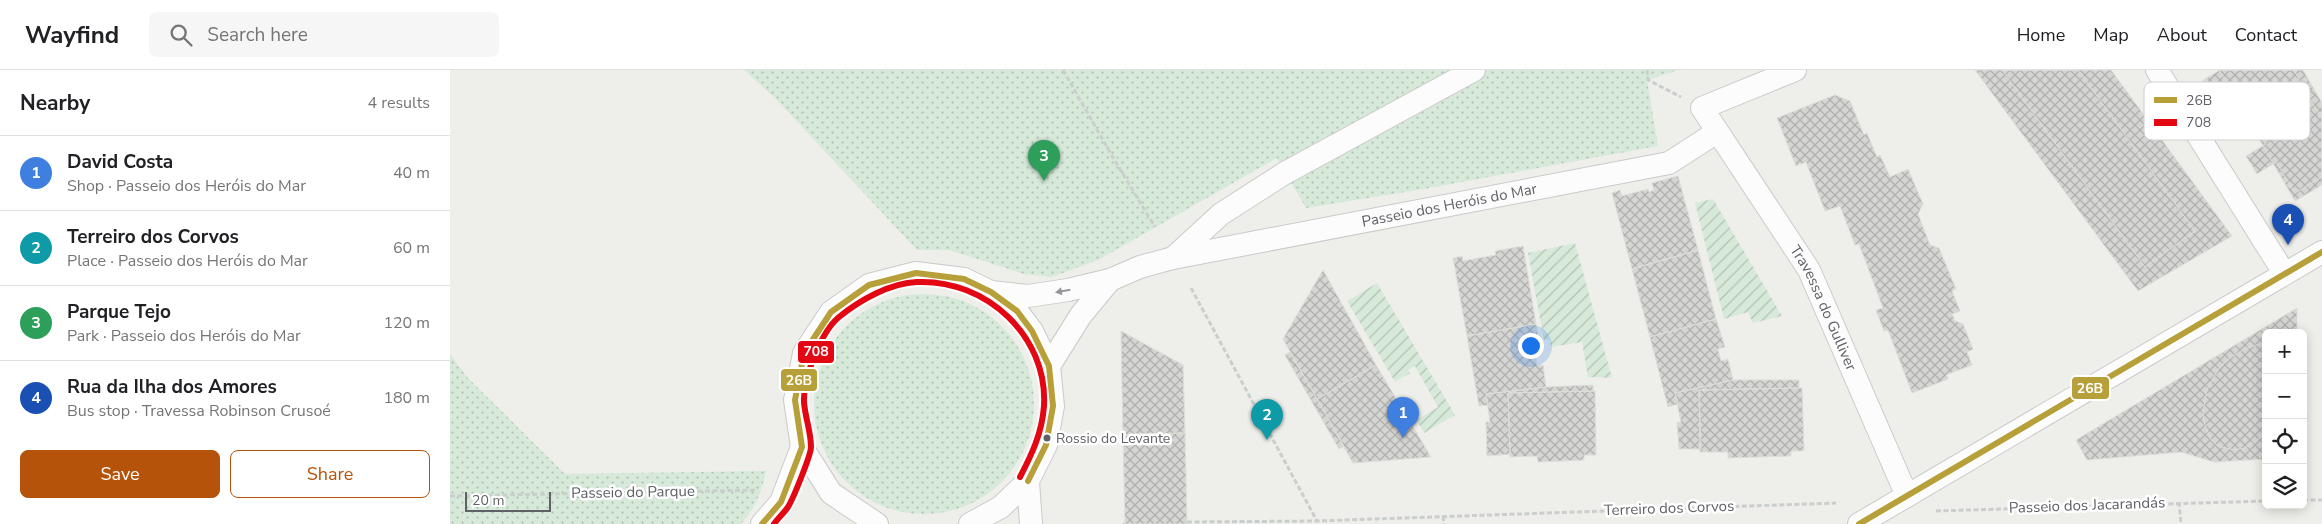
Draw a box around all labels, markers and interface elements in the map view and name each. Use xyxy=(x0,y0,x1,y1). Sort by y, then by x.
search box xyxy=(149,12,499,57)
text: Wayfind xyxy=(25,19,119,51)
icon: search xyxy=(167,21,195,49)
text: Search here xyxy=(207,22,308,48)
text: Home xyxy=(2017,23,2065,47)
text: Map xyxy=(2093,23,2129,47)
text: About xyxy=(2157,23,2207,47)
text: Contact xyxy=(2235,23,2297,47)
legend xyxy=(2144,82,2310,140)
text: Nearby xyxy=(20,89,90,117)
text: 26B xyxy=(2186,91,2212,110)
text: 4 results xyxy=(368,92,430,114)
text: 708 xyxy=(2186,113,2211,132)
pin: 3 xyxy=(1028,140,1060,181)
text: David Costa xyxy=(67,149,173,175)
text: 1 xyxy=(31,162,41,184)
text: 40 m xyxy=(393,162,430,184)
text: Shop · Passeio dos Heróis do Mar xyxy=(67,175,306,197)
street label: Passeio dos Heróis do Mar xyxy=(1360,178,1539,232)
pin: 4 xyxy=(2272,204,2304,245)
text: Terreiro dos Corvos xyxy=(67,224,239,250)
text: 2 xyxy=(31,237,41,259)
text: 60 m xyxy=(393,237,430,259)
street label: Travessa do Gulliver xyxy=(1785,241,1862,374)
text: Place · Passeio dos Heróis do Mar xyxy=(67,250,308,272)
one-way arrow xyxy=(1055,287,1070,295)
text: Parque Tejo xyxy=(67,299,171,325)
text: 3 xyxy=(31,312,41,334)
text: 120 m xyxy=(383,312,430,334)
text: Park · Passeio dos Heróis do Mar xyxy=(67,325,301,347)
map controls xyxy=(2262,329,2307,509)
button: + xyxy=(2262,329,2307,374)
your location xyxy=(1518,333,1544,359)
line badge: 708 xyxy=(797,340,835,364)
text: 708 xyxy=(803,342,829,361)
line badge: 26B xyxy=(780,368,818,392)
text: 26B xyxy=(786,371,812,390)
text: Rua da Ilha dos Amores xyxy=(67,374,277,400)
button: − xyxy=(2262,374,2307,419)
line badge: 26B xyxy=(2071,376,2110,400)
text: 26B xyxy=(2077,379,2103,398)
text: 4 xyxy=(31,387,41,409)
text: 180 m xyxy=(383,387,430,409)
pin: 1 xyxy=(1387,397,1419,438)
pin: 2 xyxy=(1251,399,1283,440)
text: Bus stop · Travessa Robinson Crusoé xyxy=(67,400,331,422)
button: locate xyxy=(2262,419,2307,464)
place label: Rossio do Levante xyxy=(1056,429,1170,448)
marker: Rossio do Levante xyxy=(1042,433,1052,443)
button: Save xyxy=(20,450,220,498)
button: Share xyxy=(230,450,430,498)
button: layers xyxy=(2262,464,2307,509)
street label: Passeio do Parque xyxy=(571,481,695,503)
scale bar xyxy=(465,489,551,512)
text: 20 m xyxy=(472,491,504,510)
street label: Passeio dos Jacarandás xyxy=(2008,492,2166,518)
street label: Terreiro dos Corvos xyxy=(1603,496,1735,520)

